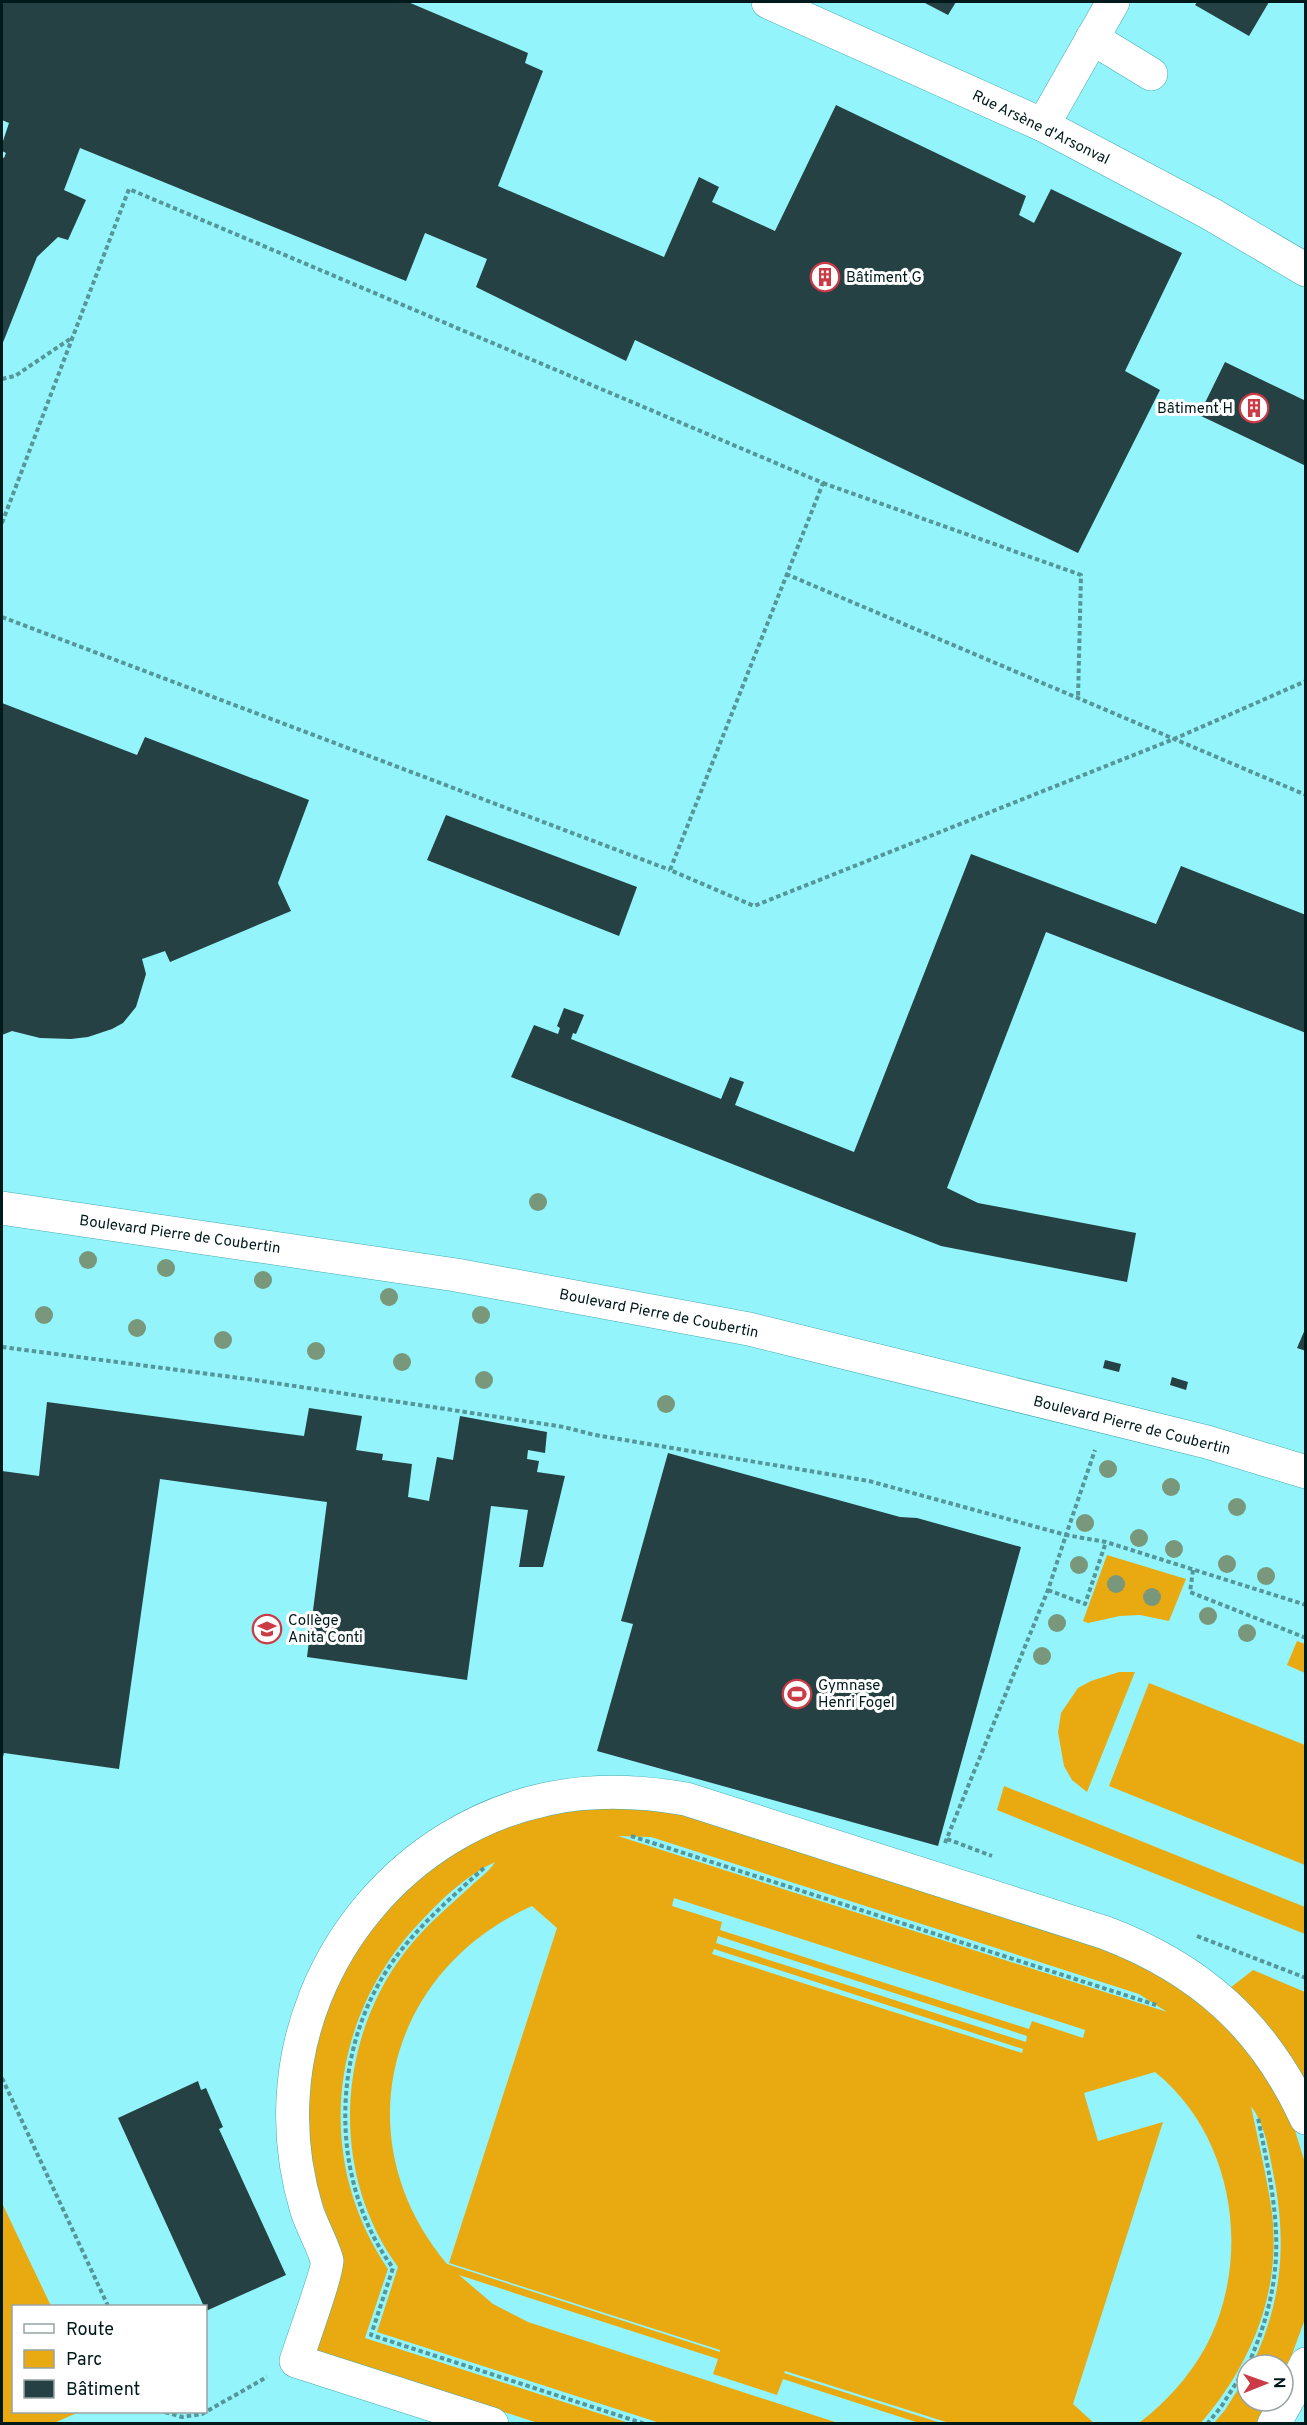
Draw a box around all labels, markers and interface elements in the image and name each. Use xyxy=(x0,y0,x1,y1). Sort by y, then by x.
street label: Rue Arsène d'Arsonval xyxy=(969,87,1112,170)
building icon: Bâtiment G xyxy=(809,261,841,293)
place label: Bâtiment G xyxy=(846,269,922,288)
building icon: Bâtiment H xyxy=(1238,392,1270,424)
place label: Bâtiment H xyxy=(1157,400,1233,419)
street label: Boulevard Pierre de Coubertin xyxy=(78,1212,282,1259)
street label: Boulevard Pierre de Coubertin xyxy=(557,1286,760,1343)
street label: Boulevard Pierre de Coubertin xyxy=(1031,1393,1232,1460)
place label: Collège Anita Conti xyxy=(288,1612,363,1648)
school or university icon: Collège Anita Conti xyxy=(251,1613,283,1645)
place label: Gymnase Henri Fogel xyxy=(818,1677,895,1713)
sports icon: Gymnase Henri Fogel xyxy=(781,1678,813,1710)
legend xyxy=(12,2305,207,2413)
text: Route xyxy=(66,2319,114,2342)
text: Parc xyxy=(66,2349,102,2372)
north arrow xyxy=(1235,2353,1295,2413)
text: N xyxy=(1268,2377,1288,2389)
text: Bâtiment xyxy=(66,2379,140,2402)

